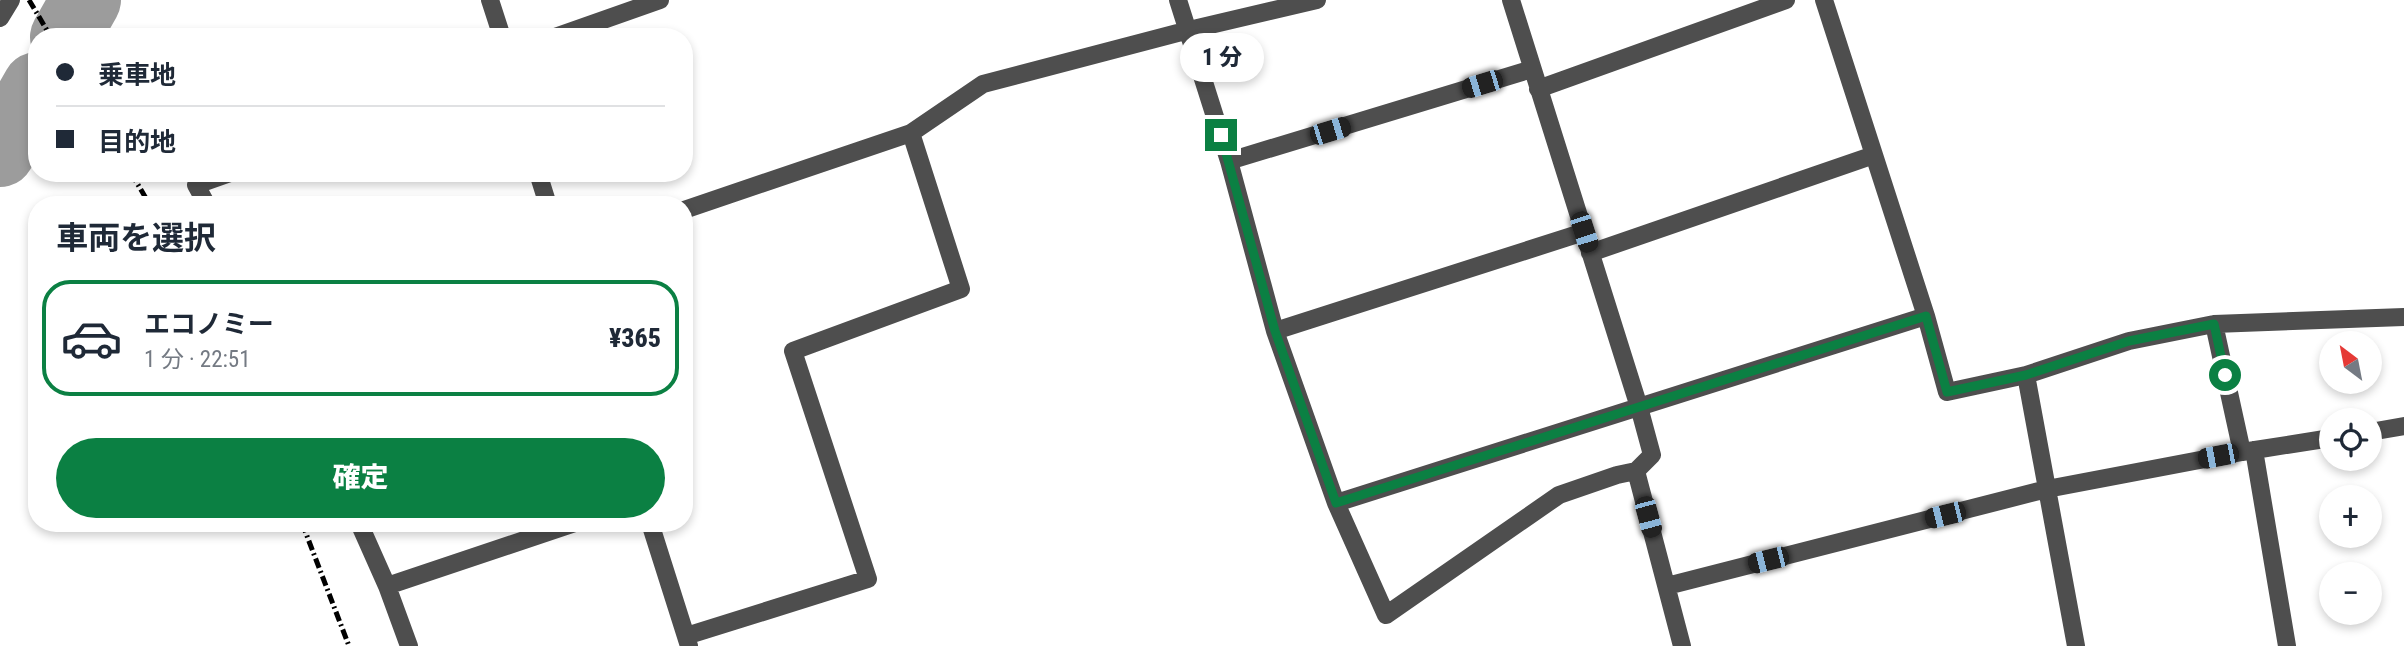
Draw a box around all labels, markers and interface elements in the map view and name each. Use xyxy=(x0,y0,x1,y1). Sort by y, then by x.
callout: 1 分 xyxy=(1179,33,1263,82)
text: 1 分 xyxy=(1202,44,1242,71)
text: 乗車地 xyxy=(98,60,176,90)
car xyxy=(1459,68,1506,100)
car xyxy=(1307,115,1354,147)
route end xyxy=(1205,119,1237,151)
text: 目的地 xyxy=(98,127,176,157)
car xyxy=(1568,209,1601,255)
text: 車両を選択 xyxy=(56,219,216,257)
icon: car xyxy=(60,307,123,370)
text: エコノミー xyxy=(144,309,274,339)
text: ¥365 xyxy=(609,323,661,353)
north arrow xyxy=(2319,331,2382,394)
map controls xyxy=(2319,331,2382,625)
text: 1 分 · 22:51 xyxy=(144,346,251,373)
route start xyxy=(2209,359,2241,391)
button: locate xyxy=(2319,408,2382,471)
button: 確定 xyxy=(56,438,665,518)
car xyxy=(2196,442,2241,470)
button: + xyxy=(2319,485,2382,548)
car xyxy=(1633,494,1664,540)
car xyxy=(1923,500,1968,530)
car xyxy=(1746,545,1791,575)
button: − xyxy=(2319,562,2382,625)

